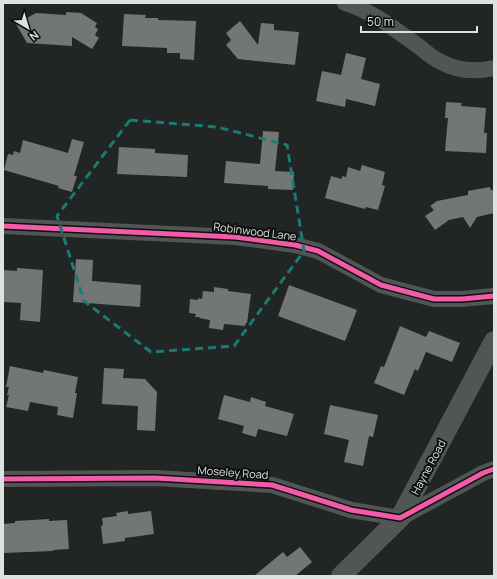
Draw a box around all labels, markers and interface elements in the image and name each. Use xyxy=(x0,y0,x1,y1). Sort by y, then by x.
north arrow xyxy=(8,8,48,48)
scale bar xyxy=(361,8,477,34)
text: 50 m xyxy=(367,13,394,30)
text: N xyxy=(27,28,42,45)
street label: Robinwood Lane xyxy=(213,218,298,244)
street label: Hayne Road xyxy=(407,437,449,497)
street label: Moseley Road xyxy=(197,462,269,482)

